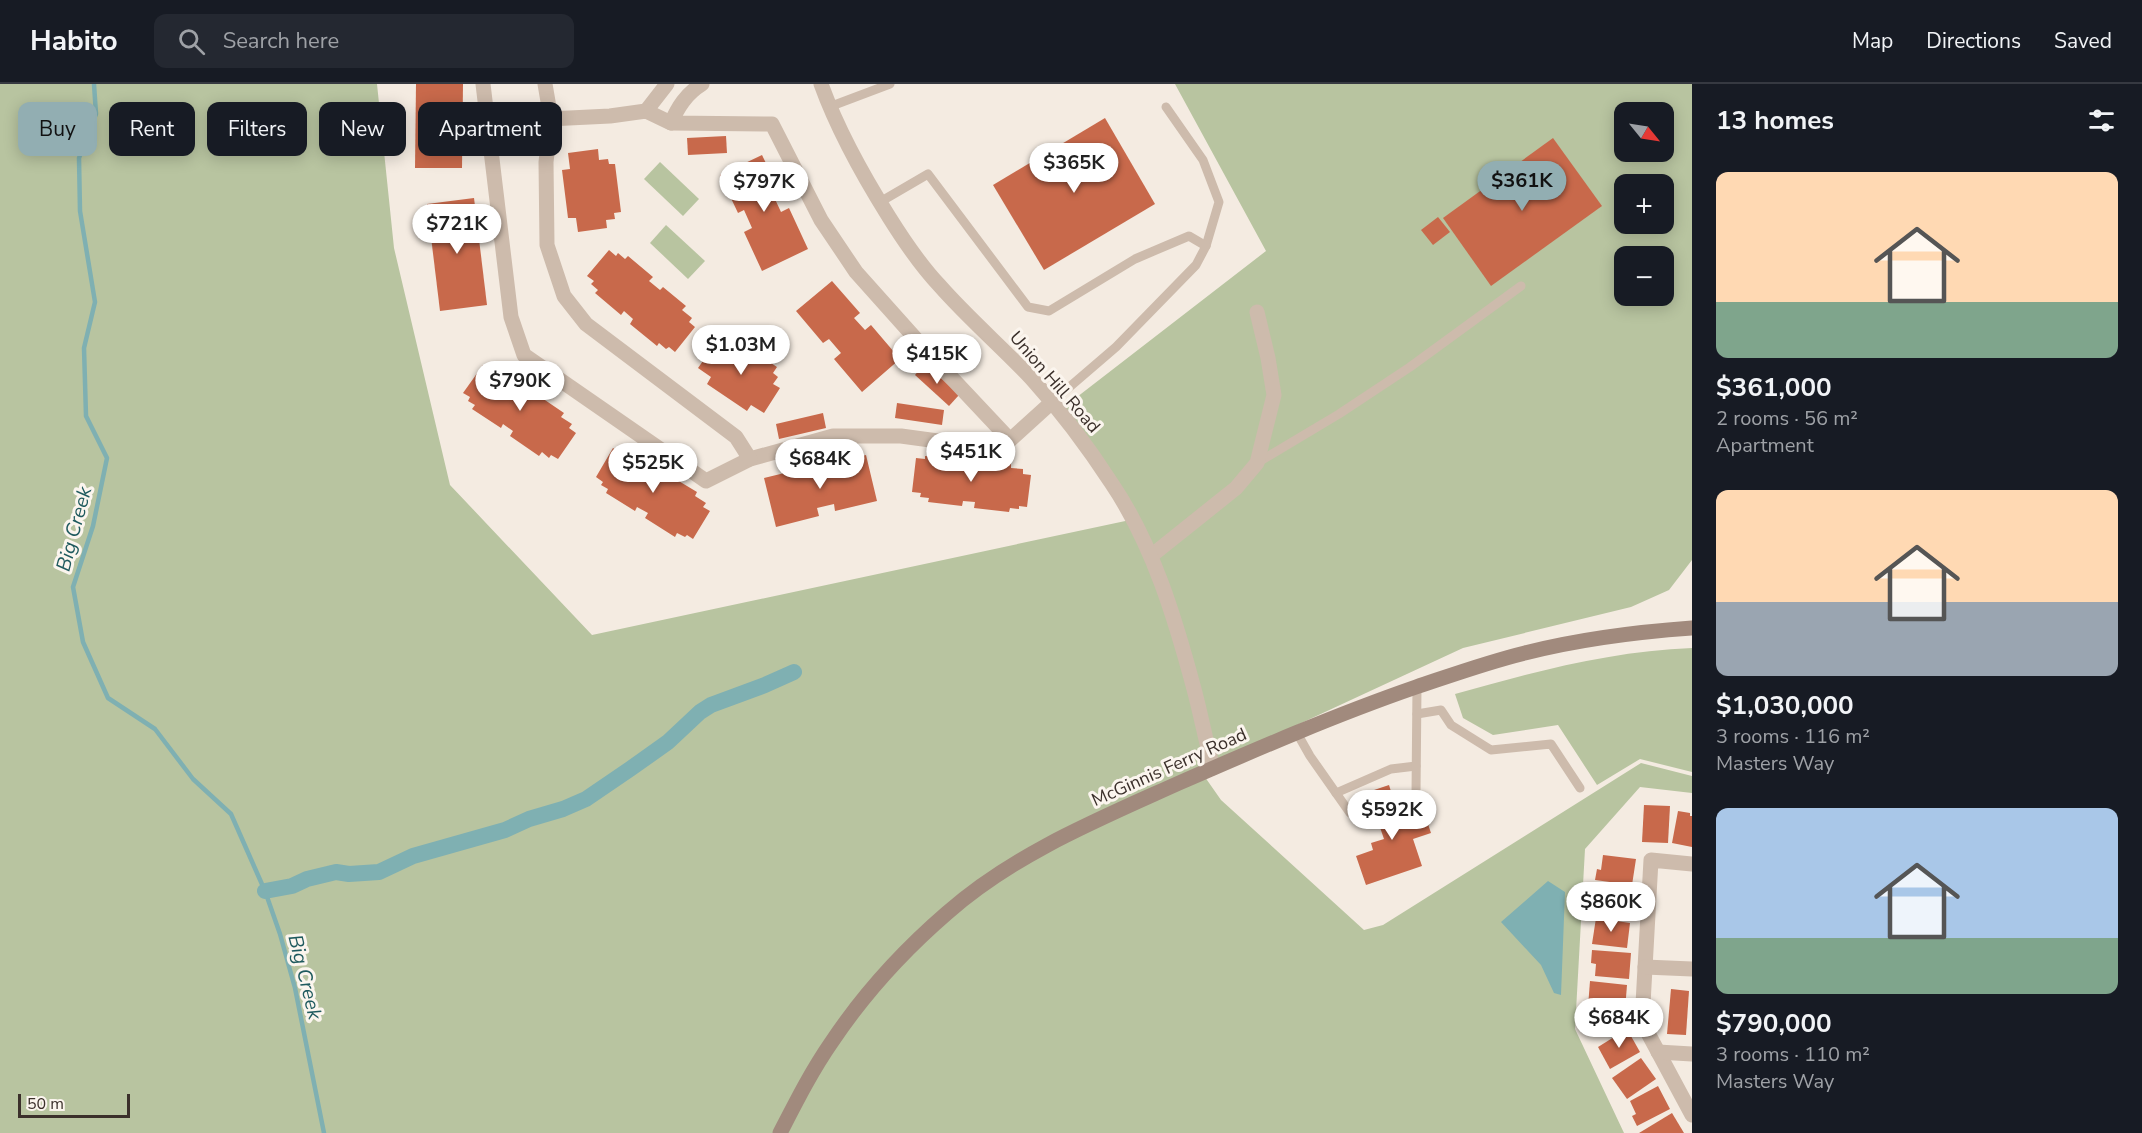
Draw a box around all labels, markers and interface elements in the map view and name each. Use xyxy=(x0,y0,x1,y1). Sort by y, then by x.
search box xyxy=(154,14,574,68)
text: Habito xyxy=(30,22,118,60)
icon: search xyxy=(175,25,208,58)
text: Search here xyxy=(223,26,339,56)
text: Map xyxy=(1852,27,1893,55)
text: Directions xyxy=(1926,27,2021,55)
text: Saved xyxy=(2054,27,2112,55)
chip: Buy xyxy=(18,102,97,156)
chip: Rent xyxy=(109,102,195,156)
chip: Filters xyxy=(207,102,307,156)
chip: New xyxy=(319,102,406,156)
chip: Apartment xyxy=(418,102,562,156)
north arrow xyxy=(1614,102,1674,162)
map controls xyxy=(1614,102,1674,306)
text: 13 homes xyxy=(1716,103,1834,138)
icon: filters xyxy=(2085,104,2118,137)
pin: $365K xyxy=(1032,143,1116,194)
text: $365K xyxy=(1043,149,1105,176)
pin: $361K xyxy=(1480,161,1564,212)
pin: $797K xyxy=(722,162,806,213)
text: $361K xyxy=(1491,167,1553,194)
text: $797K xyxy=(733,168,795,195)
button: + xyxy=(1614,174,1674,234)
pin: $721K xyxy=(415,204,499,255)
text: $721K xyxy=(426,210,488,237)
icon: home xyxy=(1863,211,1971,319)
button: − xyxy=(1614,246,1674,306)
pin: $1.03M xyxy=(692,325,790,376)
street label: Union Hill Road xyxy=(1004,326,1106,438)
text: $1.03M xyxy=(706,331,776,358)
pin: $415K xyxy=(895,334,979,385)
text: $415K xyxy=(906,340,968,367)
pin: $790K xyxy=(478,361,562,412)
text: $790K xyxy=(489,367,551,394)
text: $361,000 xyxy=(1716,370,1832,405)
text: 2 rooms · 56 m² xyxy=(1716,405,1858,432)
pin: $451K xyxy=(929,432,1013,483)
text: Apartment xyxy=(1716,432,1814,459)
text: $451K xyxy=(940,438,1002,465)
pin: $684K xyxy=(778,439,862,490)
pin: $525K xyxy=(611,443,695,494)
text: $684K xyxy=(789,445,851,472)
text: $525K xyxy=(622,449,684,476)
water label: Big Creek xyxy=(50,483,99,574)
icon: home xyxy=(1863,529,1971,637)
text: $1,030,000 xyxy=(1716,688,1854,723)
street label: McGinnis Ferry Road xyxy=(1088,722,1250,812)
text: 3 rooms · 116 m² xyxy=(1716,723,1870,750)
text: Masters Way xyxy=(1716,750,1834,777)
pin: $592K xyxy=(1350,790,1434,841)
text: $592K xyxy=(1361,796,1423,823)
icon: home xyxy=(1863,847,1971,955)
pin: $860K xyxy=(1569,882,1653,933)
text: $860K xyxy=(1580,888,1642,915)
water label: Big Creek xyxy=(281,932,329,1023)
pin: $684K xyxy=(1577,998,1661,1049)
text: $684K xyxy=(1588,1004,1650,1031)
text: $790,000 xyxy=(1716,1006,1832,1041)
text: 3 rooms · 110 m² xyxy=(1716,1041,1870,1068)
text: Masters Way xyxy=(1716,1068,1834,1095)
scale bar xyxy=(18,1091,130,1118)
text: 50 m xyxy=(27,1093,64,1115)

